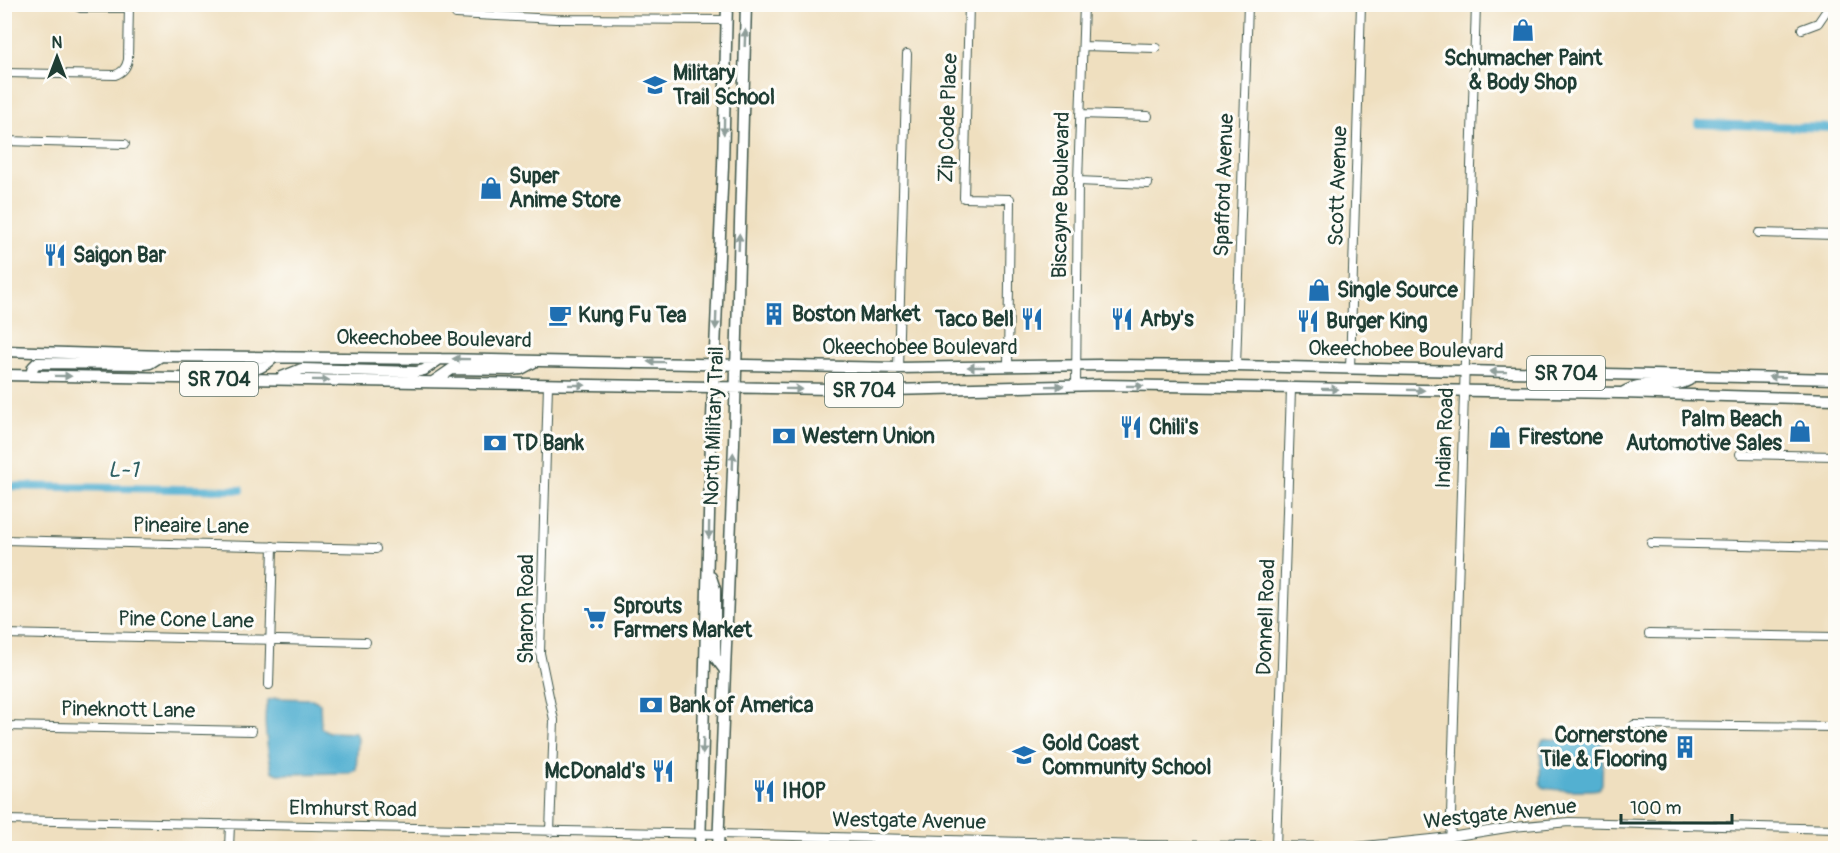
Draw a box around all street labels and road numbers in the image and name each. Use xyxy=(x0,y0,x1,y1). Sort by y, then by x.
street label: Zip Code Place xyxy=(932,52,964,183)
street label: Biscayne Boulevard xyxy=(1046,111,1076,279)
street label: Spafford Avenue xyxy=(1208,112,1240,257)
street label: Scott Avenue xyxy=(1322,125,1354,247)
street label: Okeechobee Boulevard xyxy=(336,324,532,354)
street label: Okeechobee Boulevard xyxy=(822,334,1018,361)
street label: Okeechobee Boulevard xyxy=(1308,335,1504,365)
street label: North Military Trail xyxy=(698,346,730,506)
road number: SR 704 xyxy=(1527,356,1605,390)
road number: SR 704 xyxy=(180,362,258,396)
road number: SR 704 xyxy=(825,373,903,407)
street label: Indian Road xyxy=(1430,387,1460,489)
street label: Pineaire Lane xyxy=(133,511,250,541)
street label: Sharon Road xyxy=(513,554,540,664)
street label: Donnell Road xyxy=(1250,558,1282,676)
street label: Pine Cone Lane xyxy=(118,605,255,635)
street label: Pineknott Lane xyxy=(61,695,196,725)
street label: Westgate Avenue xyxy=(1422,792,1579,835)
street label: Elmhurst Road xyxy=(289,794,417,824)
street label: Westgate Avenue xyxy=(832,806,987,836)

